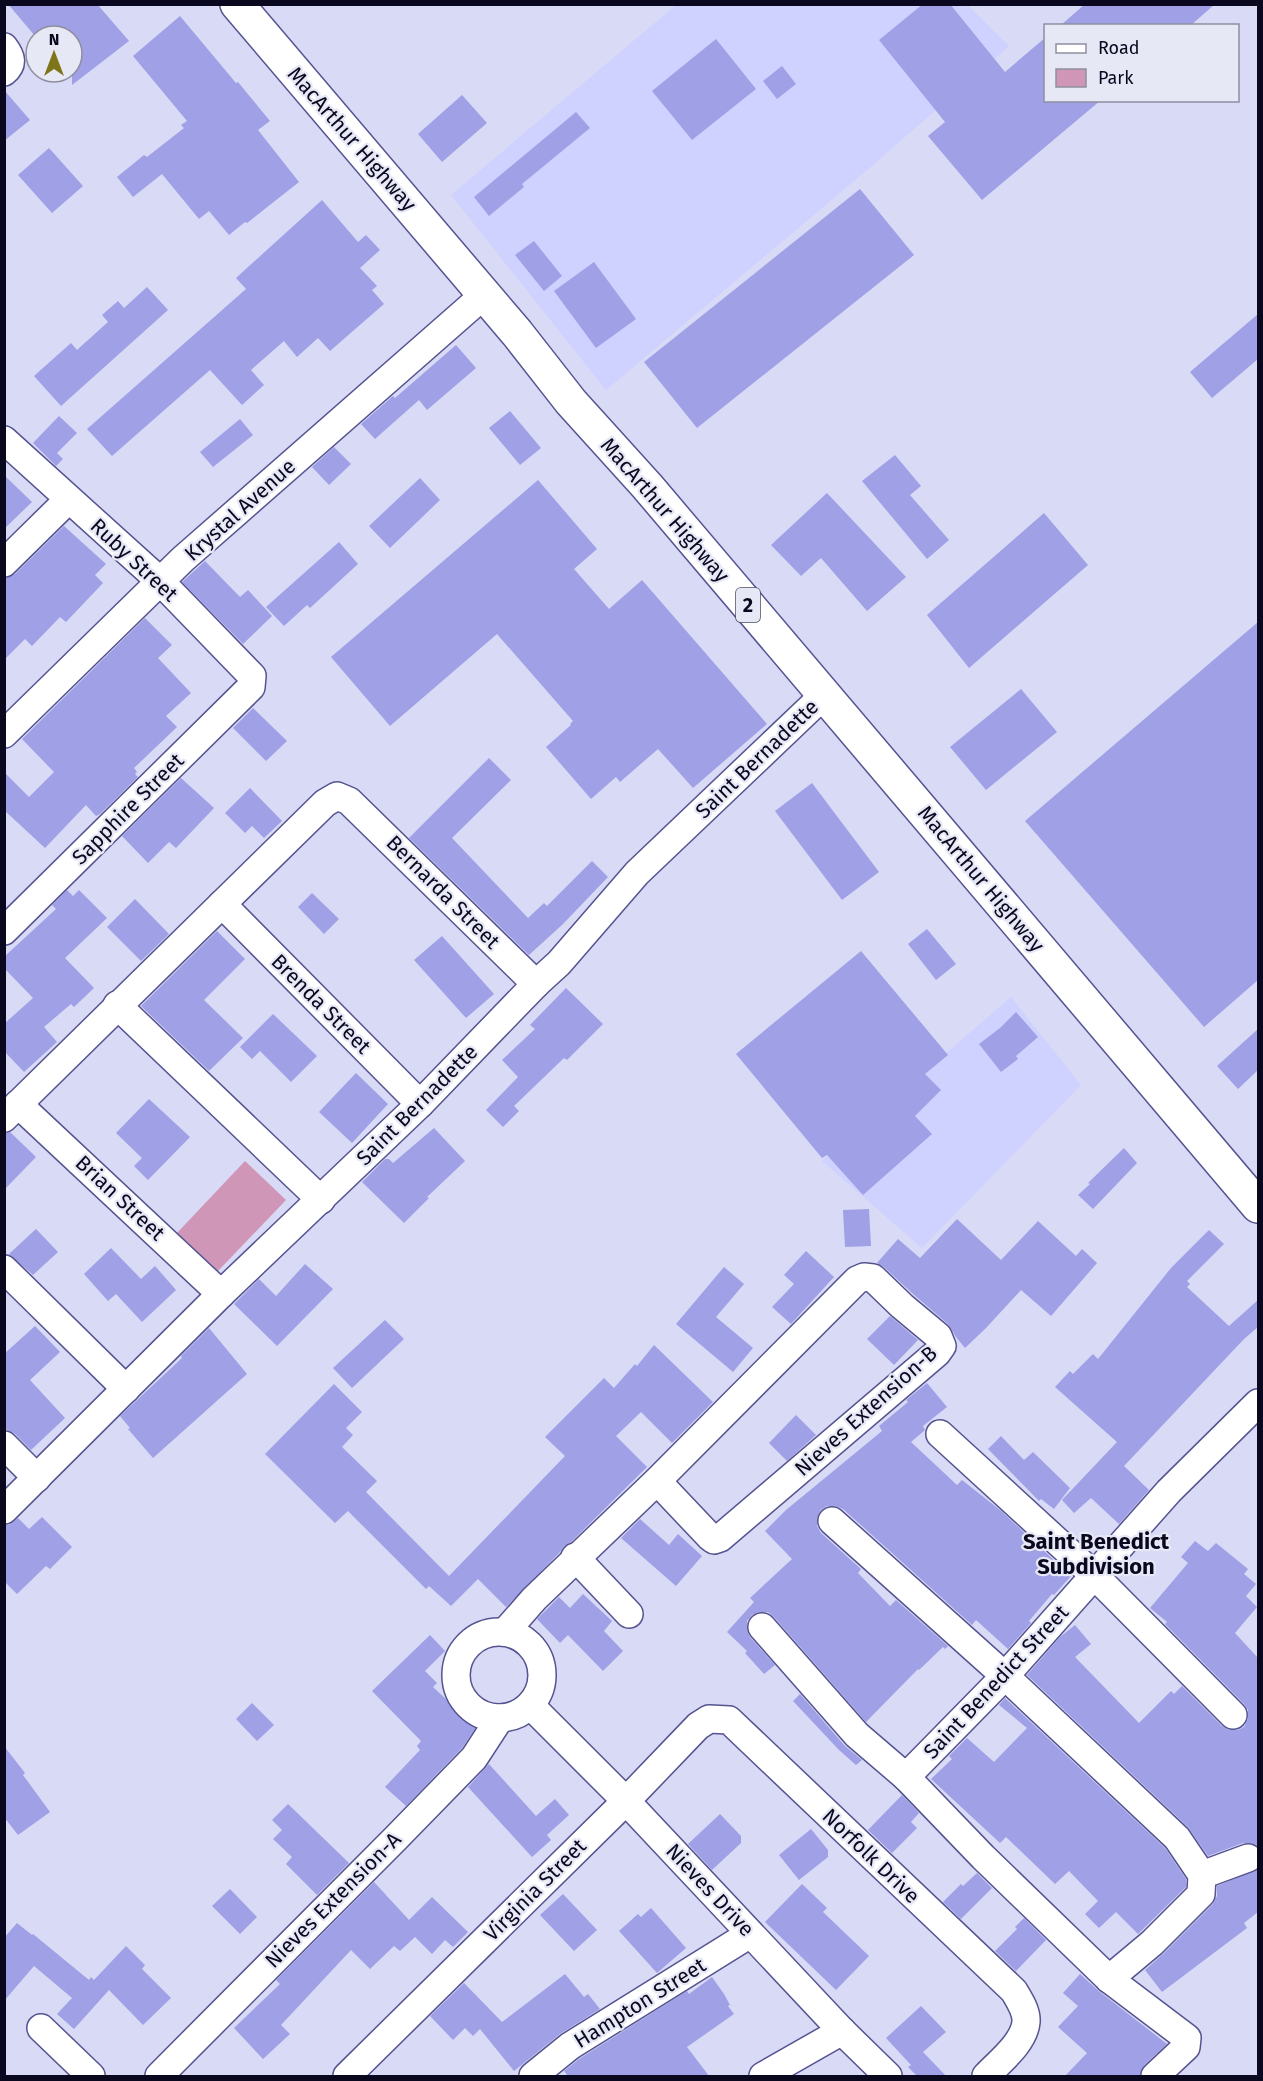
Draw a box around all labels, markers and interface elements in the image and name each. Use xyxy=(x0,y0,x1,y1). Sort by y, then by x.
north arrow xyxy=(24,24,84,84)
legend xyxy=(1044,24,1239,102)
text: N xyxy=(49,30,59,49)
text: Road xyxy=(1098,37,1140,59)
street label: MacArthur Highway xyxy=(282,61,422,217)
text: Park xyxy=(1098,67,1134,89)
street label: MacArthur Highway xyxy=(595,432,735,588)
street label: Krystal Avenue xyxy=(179,453,301,567)
street label: Ruby Street xyxy=(85,513,183,607)
road number: 2 xyxy=(736,588,760,622)
street label: Saint Bernadette xyxy=(690,694,824,824)
street label: Sapphire Street xyxy=(67,747,190,870)
street label: MacArthur Highway xyxy=(912,800,1050,958)
street label: Bernarda Street xyxy=(381,830,506,955)
street label: Brenda Street xyxy=(266,949,377,1060)
street label: Saint Bernadette xyxy=(351,1039,483,1171)
street label: Brian Street xyxy=(70,1150,171,1246)
street label: Nieves Extension-B xyxy=(789,1340,943,1482)
district label: Saint Benedict Subdivision xyxy=(1023,1528,1170,1580)
street label: Saint Benedict Street xyxy=(918,1599,1074,1764)
street label: Norfolk Drive xyxy=(817,1803,925,1909)
street label: Nieves Extension-A xyxy=(260,1827,406,1973)
street label: Virginia Street xyxy=(478,1833,592,1947)
street label: Nieves Drive xyxy=(660,1838,760,1942)
street label: Hampton Street xyxy=(569,1952,711,2054)

